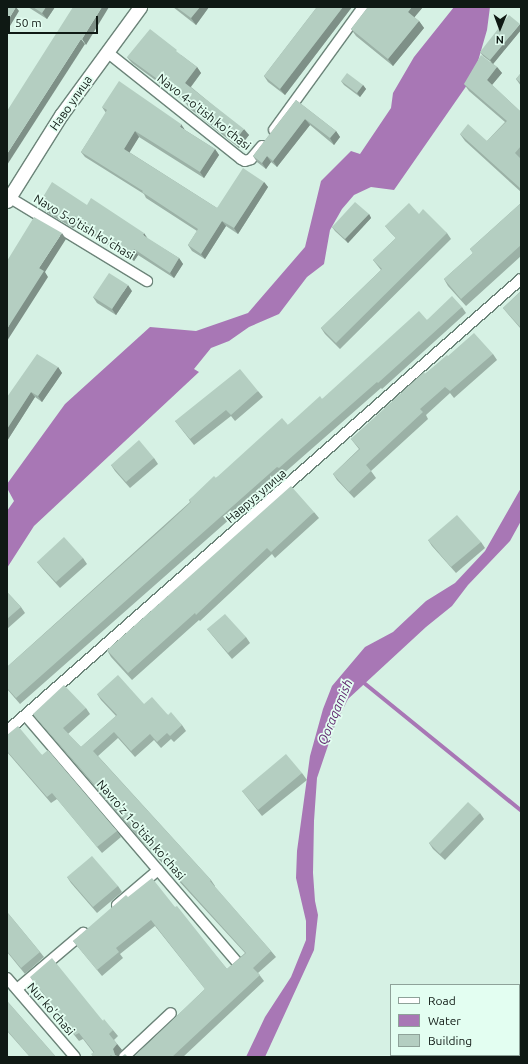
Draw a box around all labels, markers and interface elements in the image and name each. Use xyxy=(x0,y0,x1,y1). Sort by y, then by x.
scale bar xyxy=(10,8,100,34)
north arrow xyxy=(480,8,520,48)
text: 50 m xyxy=(15,16,42,29)
text: N xyxy=(496,34,504,46)
street label: Navo 4-o'tish ko'chasi xyxy=(154,71,254,153)
street label: Наво улица xyxy=(47,73,95,133)
street label: Navo 5-o'tish ko'chasi xyxy=(31,191,137,263)
street label: Навруз улица xyxy=(223,466,289,526)
water label: Qoraqamish xyxy=(314,677,356,747)
street label: Navro'z 1-o'tish ko'chasi xyxy=(94,777,188,883)
street label: Nur ko'chasi xyxy=(24,980,78,1038)
legend xyxy=(390,984,520,1056)
text: Road xyxy=(428,994,456,1007)
text: Water xyxy=(428,1014,461,1027)
text: Building xyxy=(428,1034,472,1047)

